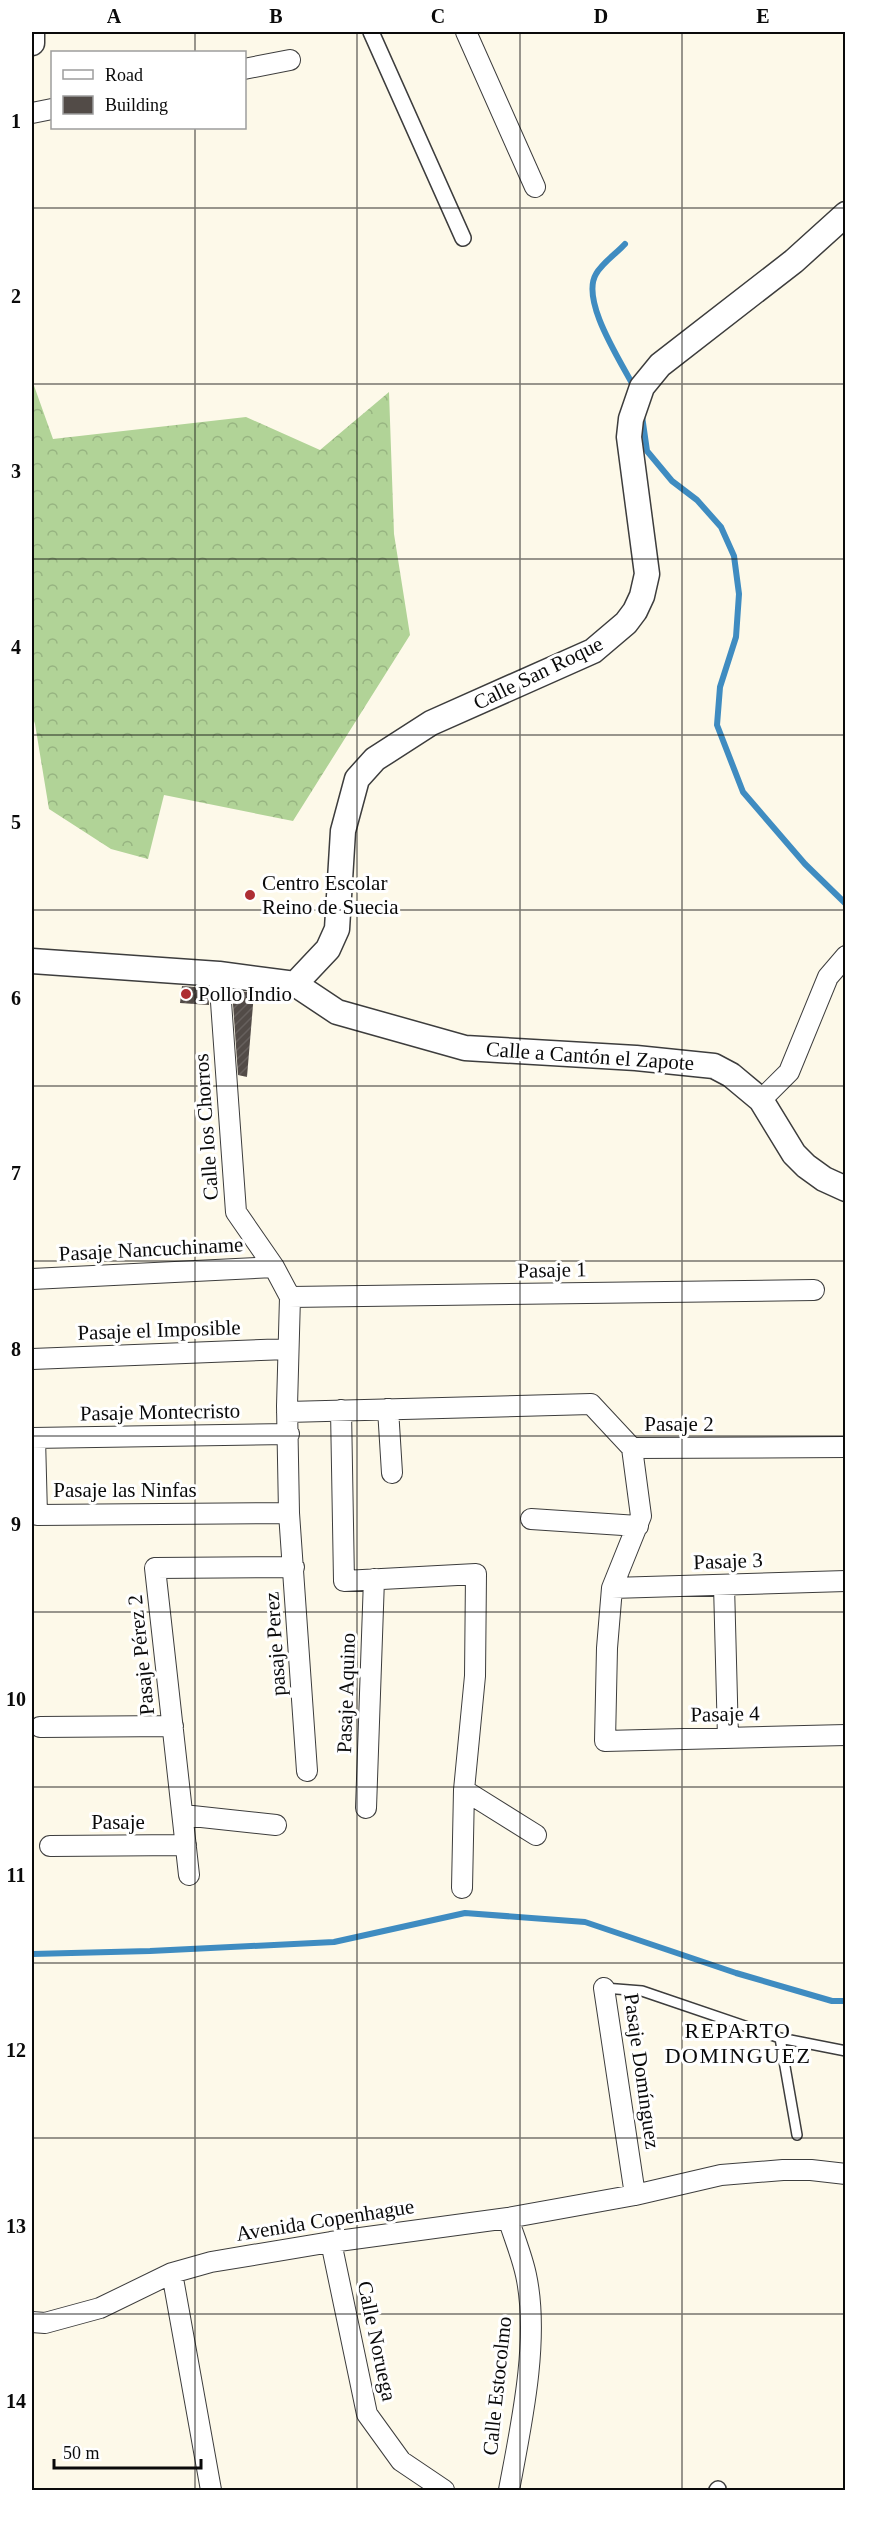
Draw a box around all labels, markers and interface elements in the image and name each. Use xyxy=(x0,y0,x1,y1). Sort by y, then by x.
text: A xyxy=(107,5,122,27)
text: B xyxy=(269,5,283,27)
text: C xyxy=(431,5,445,27)
text: D xyxy=(594,5,608,27)
text: E xyxy=(756,5,770,27)
legend xyxy=(51,51,246,129)
text: Road xyxy=(105,65,143,85)
text: Building xyxy=(105,95,168,115)
text: 1 xyxy=(11,110,21,132)
text: 2 xyxy=(11,285,21,307)
text: 3 xyxy=(11,460,21,482)
street label: Calle San Roque xyxy=(469,631,607,715)
text: 4 xyxy=(11,636,21,658)
text: 5 xyxy=(11,811,21,833)
place label: Centro Escolar Reino de Suecia xyxy=(262,871,399,919)
marker: Centro Escolar Reino de Suecia xyxy=(243,888,257,902)
place label: Pollo Indio xyxy=(198,982,292,1006)
text: 6 xyxy=(11,987,21,1009)
marker: Pollo Indio xyxy=(179,987,193,1001)
street label: Calle a Cantón el Zapote xyxy=(485,1037,695,1075)
street label: Calle los Chorros xyxy=(189,1053,223,1201)
text: 7 xyxy=(11,1162,21,1184)
street label: Pasaje Nancuchiname xyxy=(58,1232,244,1266)
street label: Pasaje 1 xyxy=(517,1257,587,1283)
street label: Pasaje el Imposible xyxy=(77,1315,241,1345)
text: 8 xyxy=(11,1338,21,1360)
street label: Pasaje Montecristo xyxy=(80,1399,240,1425)
street label: Pasaje 2 xyxy=(644,1412,714,1436)
street label: Pasaje las Ninfas xyxy=(53,1478,197,1502)
text: 9 xyxy=(11,1513,21,1535)
street label: Pasaje 3 xyxy=(693,1548,763,1574)
street label: pasaje Perez xyxy=(259,1591,291,1697)
street label: Pasaje Pérez 2 xyxy=(123,1593,159,1717)
street label: Pasaje Aquino xyxy=(332,1632,360,1754)
text: 10 xyxy=(6,1688,26,1710)
street label: Pasaje 4 xyxy=(690,1701,760,1727)
street label: Pasaje xyxy=(91,1810,145,1834)
text: 11 xyxy=(7,1864,25,1886)
street label: Pasaje Domínguez xyxy=(619,1992,665,2150)
district label: REPARTO DOMINGUEZ xyxy=(665,2018,811,2068)
text: 12 xyxy=(6,2039,26,2061)
street label: Avenida Copenhague xyxy=(234,2194,416,2246)
text: 13 xyxy=(6,2215,26,2237)
street label: Calle Noruega xyxy=(353,2279,402,2404)
street label: Calle Estocolmo xyxy=(478,2315,516,2457)
text: 14 xyxy=(6,2390,26,2412)
scale bar xyxy=(54,2432,201,2470)
text: 50 m xyxy=(63,2443,100,2463)

